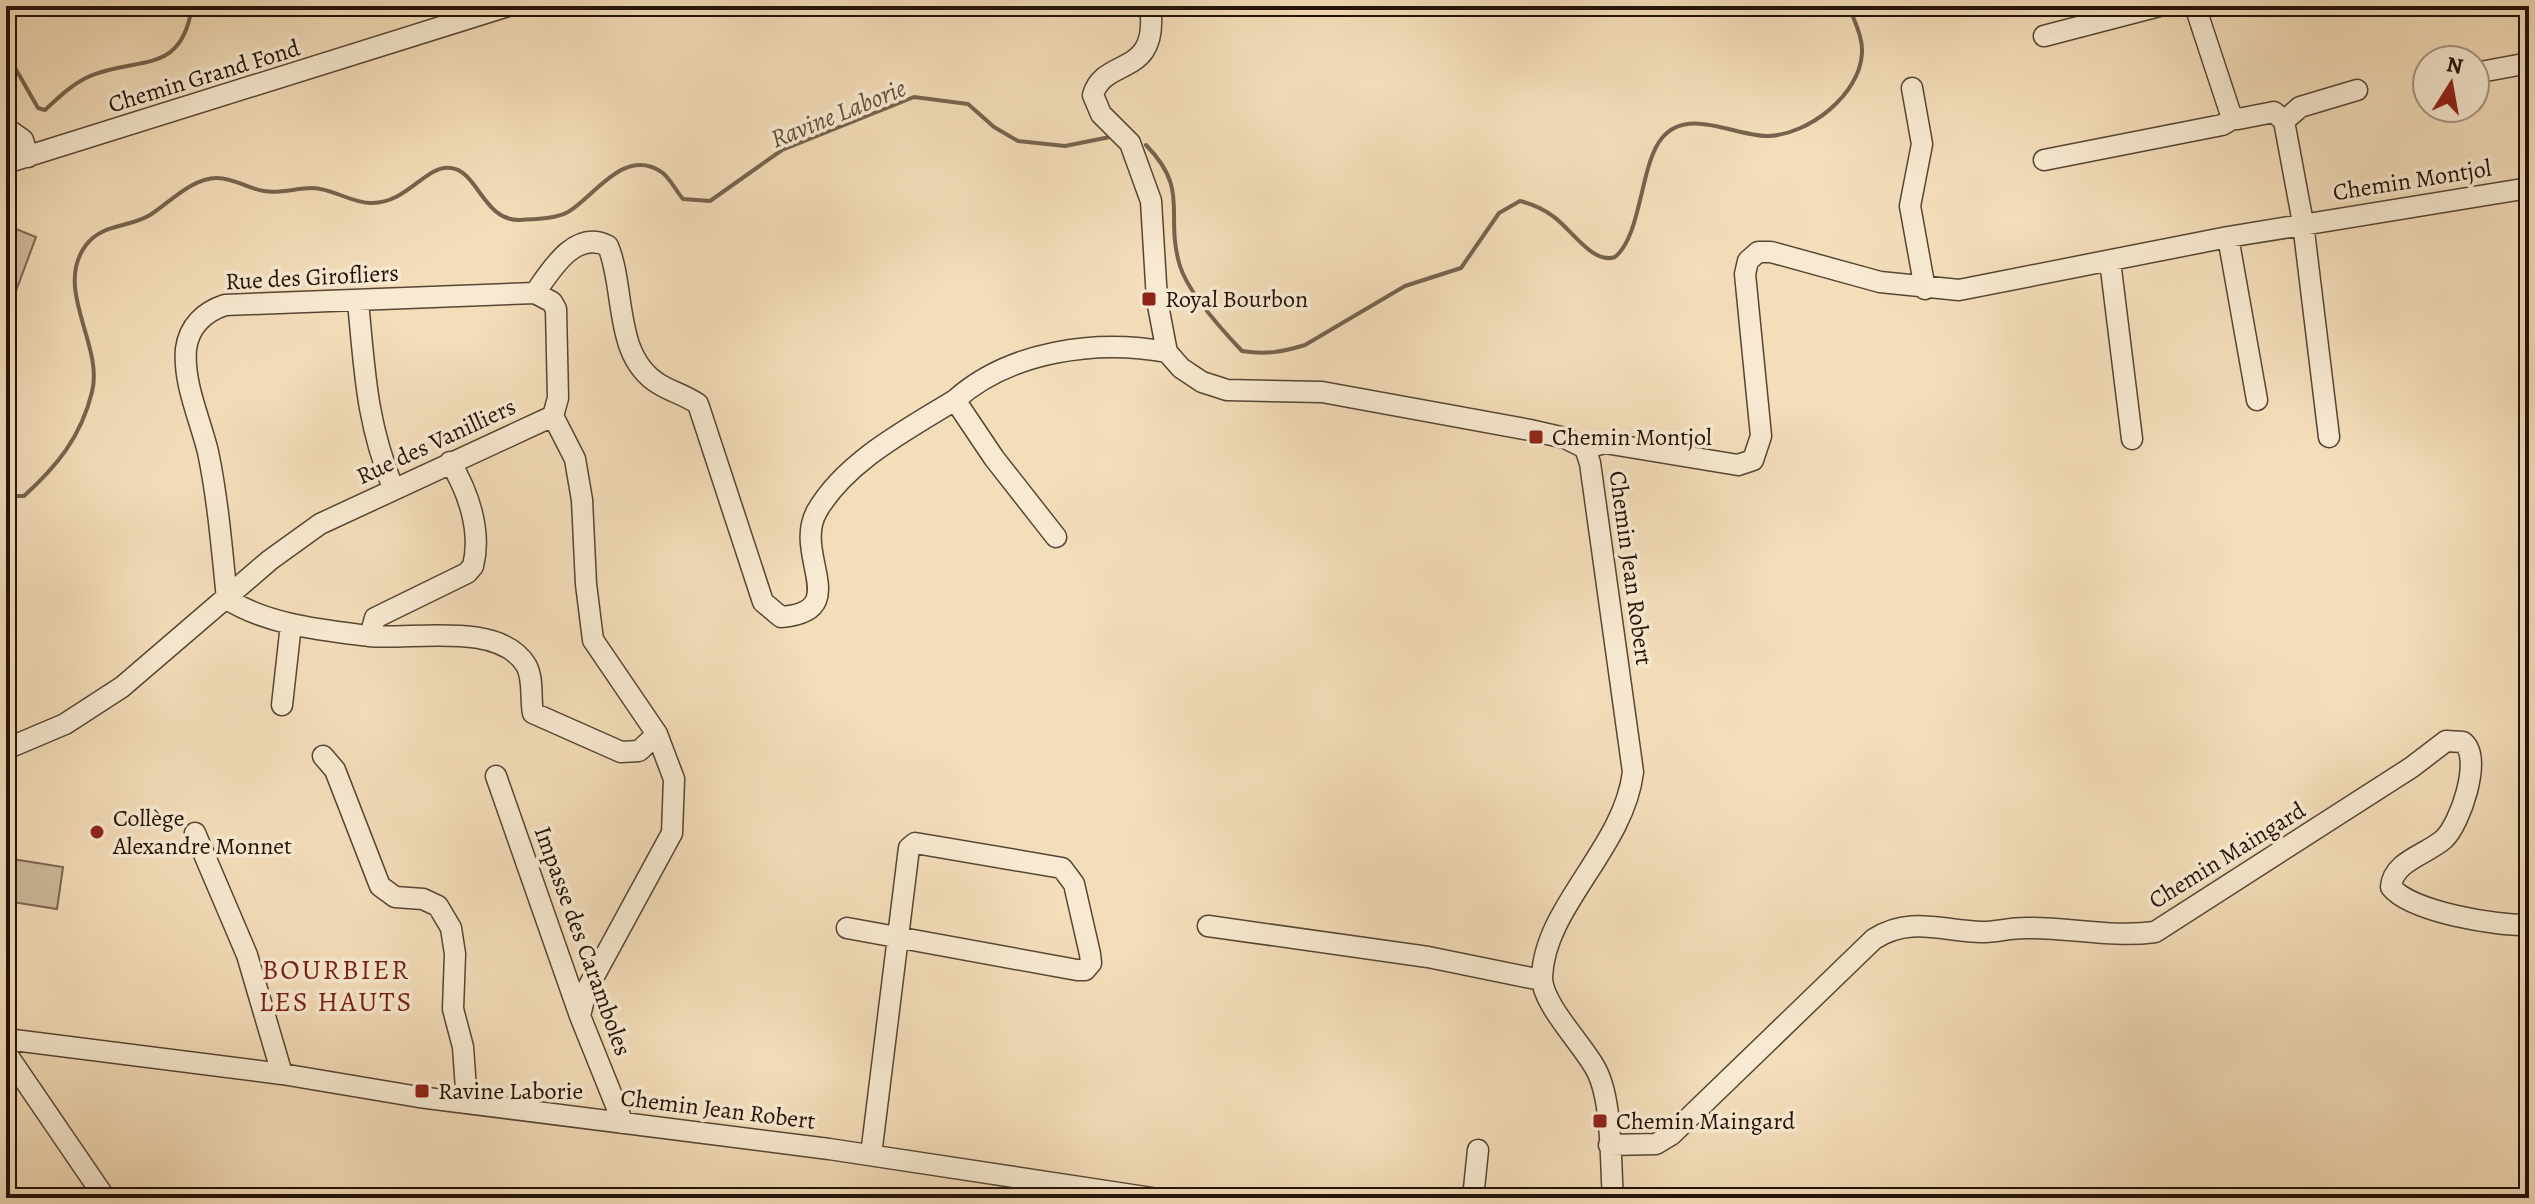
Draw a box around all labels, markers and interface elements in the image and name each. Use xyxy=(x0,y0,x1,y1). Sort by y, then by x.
street label: Chemin Grand Fond xyxy=(104,32,304,120)
north arrow xyxy=(2411,44,2491,124)
text: N xyxy=(2444,49,2465,82)
water label: Ravine Laborie xyxy=(765,70,911,156)
street label: Chemin Montjol xyxy=(2331,152,2494,208)
street label: Rue des Girofliers xyxy=(224,256,400,298)
place label: Royal Bourbon xyxy=(1165,283,1308,315)
marker: Royal Bourbon xyxy=(1140,290,1158,308)
street label: Rue des Vanilliers xyxy=(351,390,521,492)
place label: Chemin Montjol xyxy=(1552,421,1712,453)
marker: Chemin Montjol xyxy=(1527,428,1545,446)
street label: Chemin Jean Robert xyxy=(1602,469,1660,667)
street label: Chemin Maingard xyxy=(2143,794,2312,916)
place label: Collège Alexandre Monnet xyxy=(112,802,292,862)
street label: Impasse des Caramboles xyxy=(527,822,639,1060)
marker: Collège Alexandre Monnet xyxy=(88,823,106,841)
district label: BOURBIER LES HAUTS xyxy=(259,951,413,1021)
place label: Ravine Laborie xyxy=(438,1075,583,1107)
street label: Chemin Jean Robert xyxy=(619,1081,817,1137)
marker: Ravine Laborie xyxy=(413,1082,431,1100)
place label: Chemin Maingard xyxy=(1616,1105,1795,1137)
marker: Chemin Maingard xyxy=(1591,1112,1609,1130)

